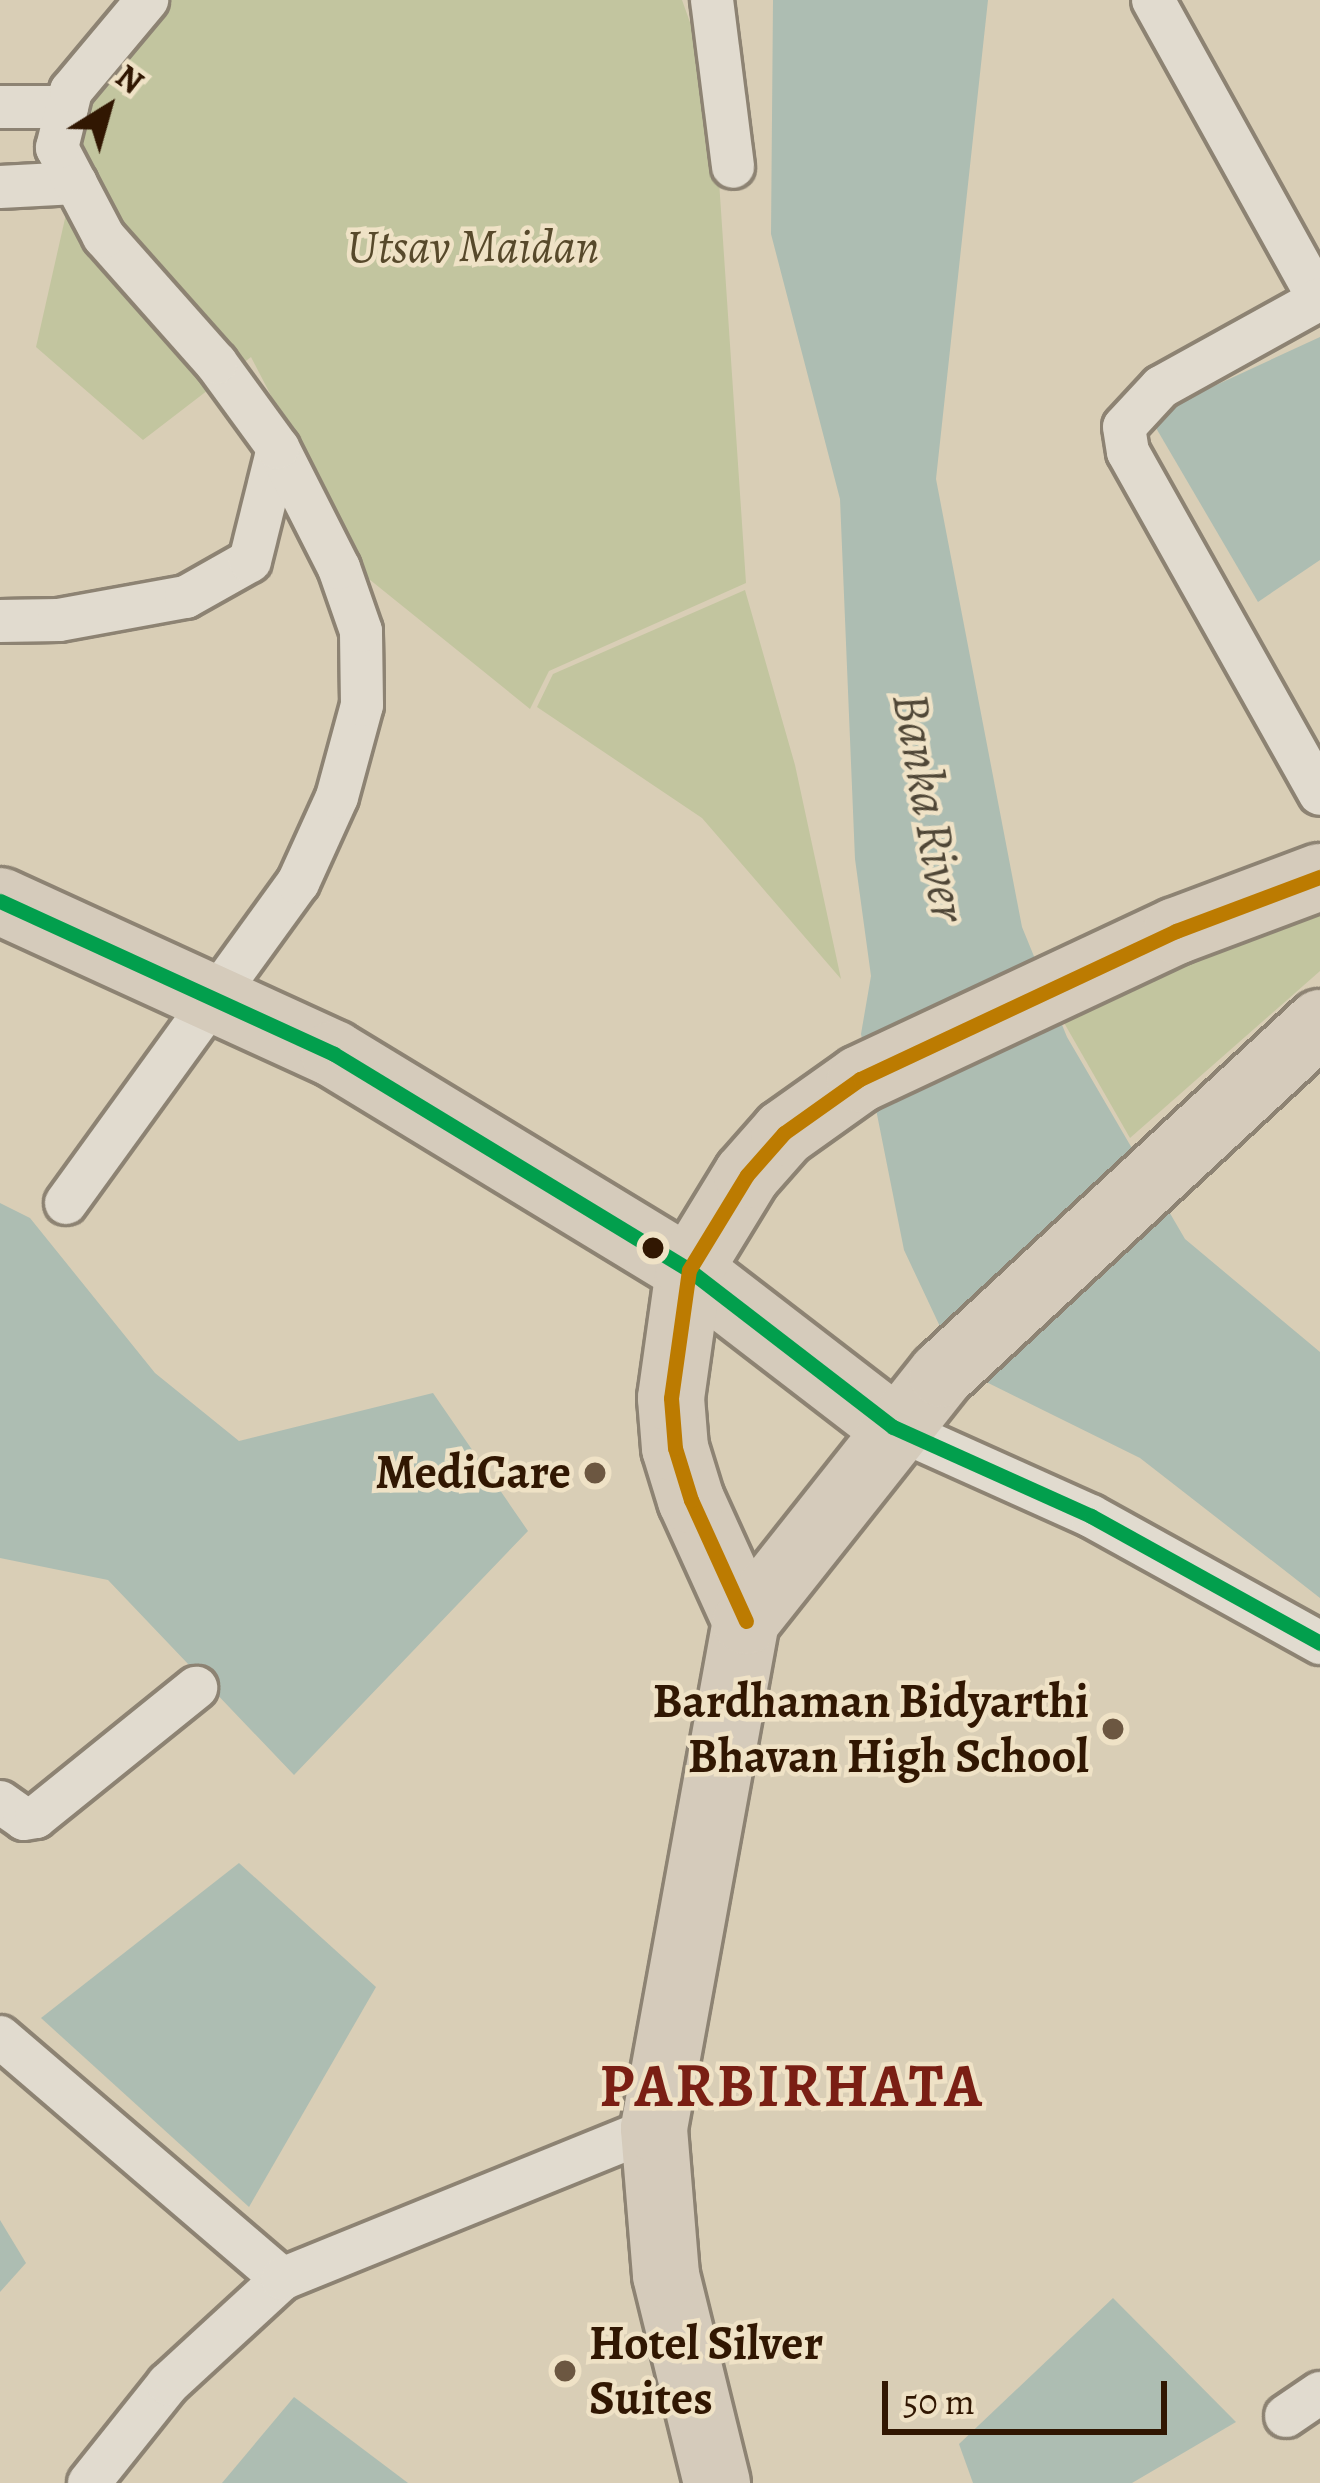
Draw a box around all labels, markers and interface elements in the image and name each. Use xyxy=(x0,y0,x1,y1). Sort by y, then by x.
north arrow xyxy=(48,48,168,168)
text: N xyxy=(107,54,153,104)
park label: Utsav Maidan xyxy=(347,218,599,276)
water label: Banka River xyxy=(880,688,980,926)
unlabelled marker xyxy=(642,1237,664,1259)
place label: MediCare xyxy=(375,1444,571,1502)
marker: MediCare xyxy=(582,1460,608,1486)
place label: Bardhaman Bidyarthi Bhavan High School xyxy=(653,1672,1089,1785)
marker: Bardhaman Bidyarthi Bhavan High School xyxy=(1100,1716,1126,1742)
district label: PARBIRHATA xyxy=(599,2050,985,2122)
place label: Hotel Silver Suites xyxy=(589,2314,823,2427)
scale bar xyxy=(888,2357,1173,2431)
marker: Hotel Silver Suites xyxy=(552,2358,578,2384)
text: 50 m xyxy=(903,2377,975,2426)

